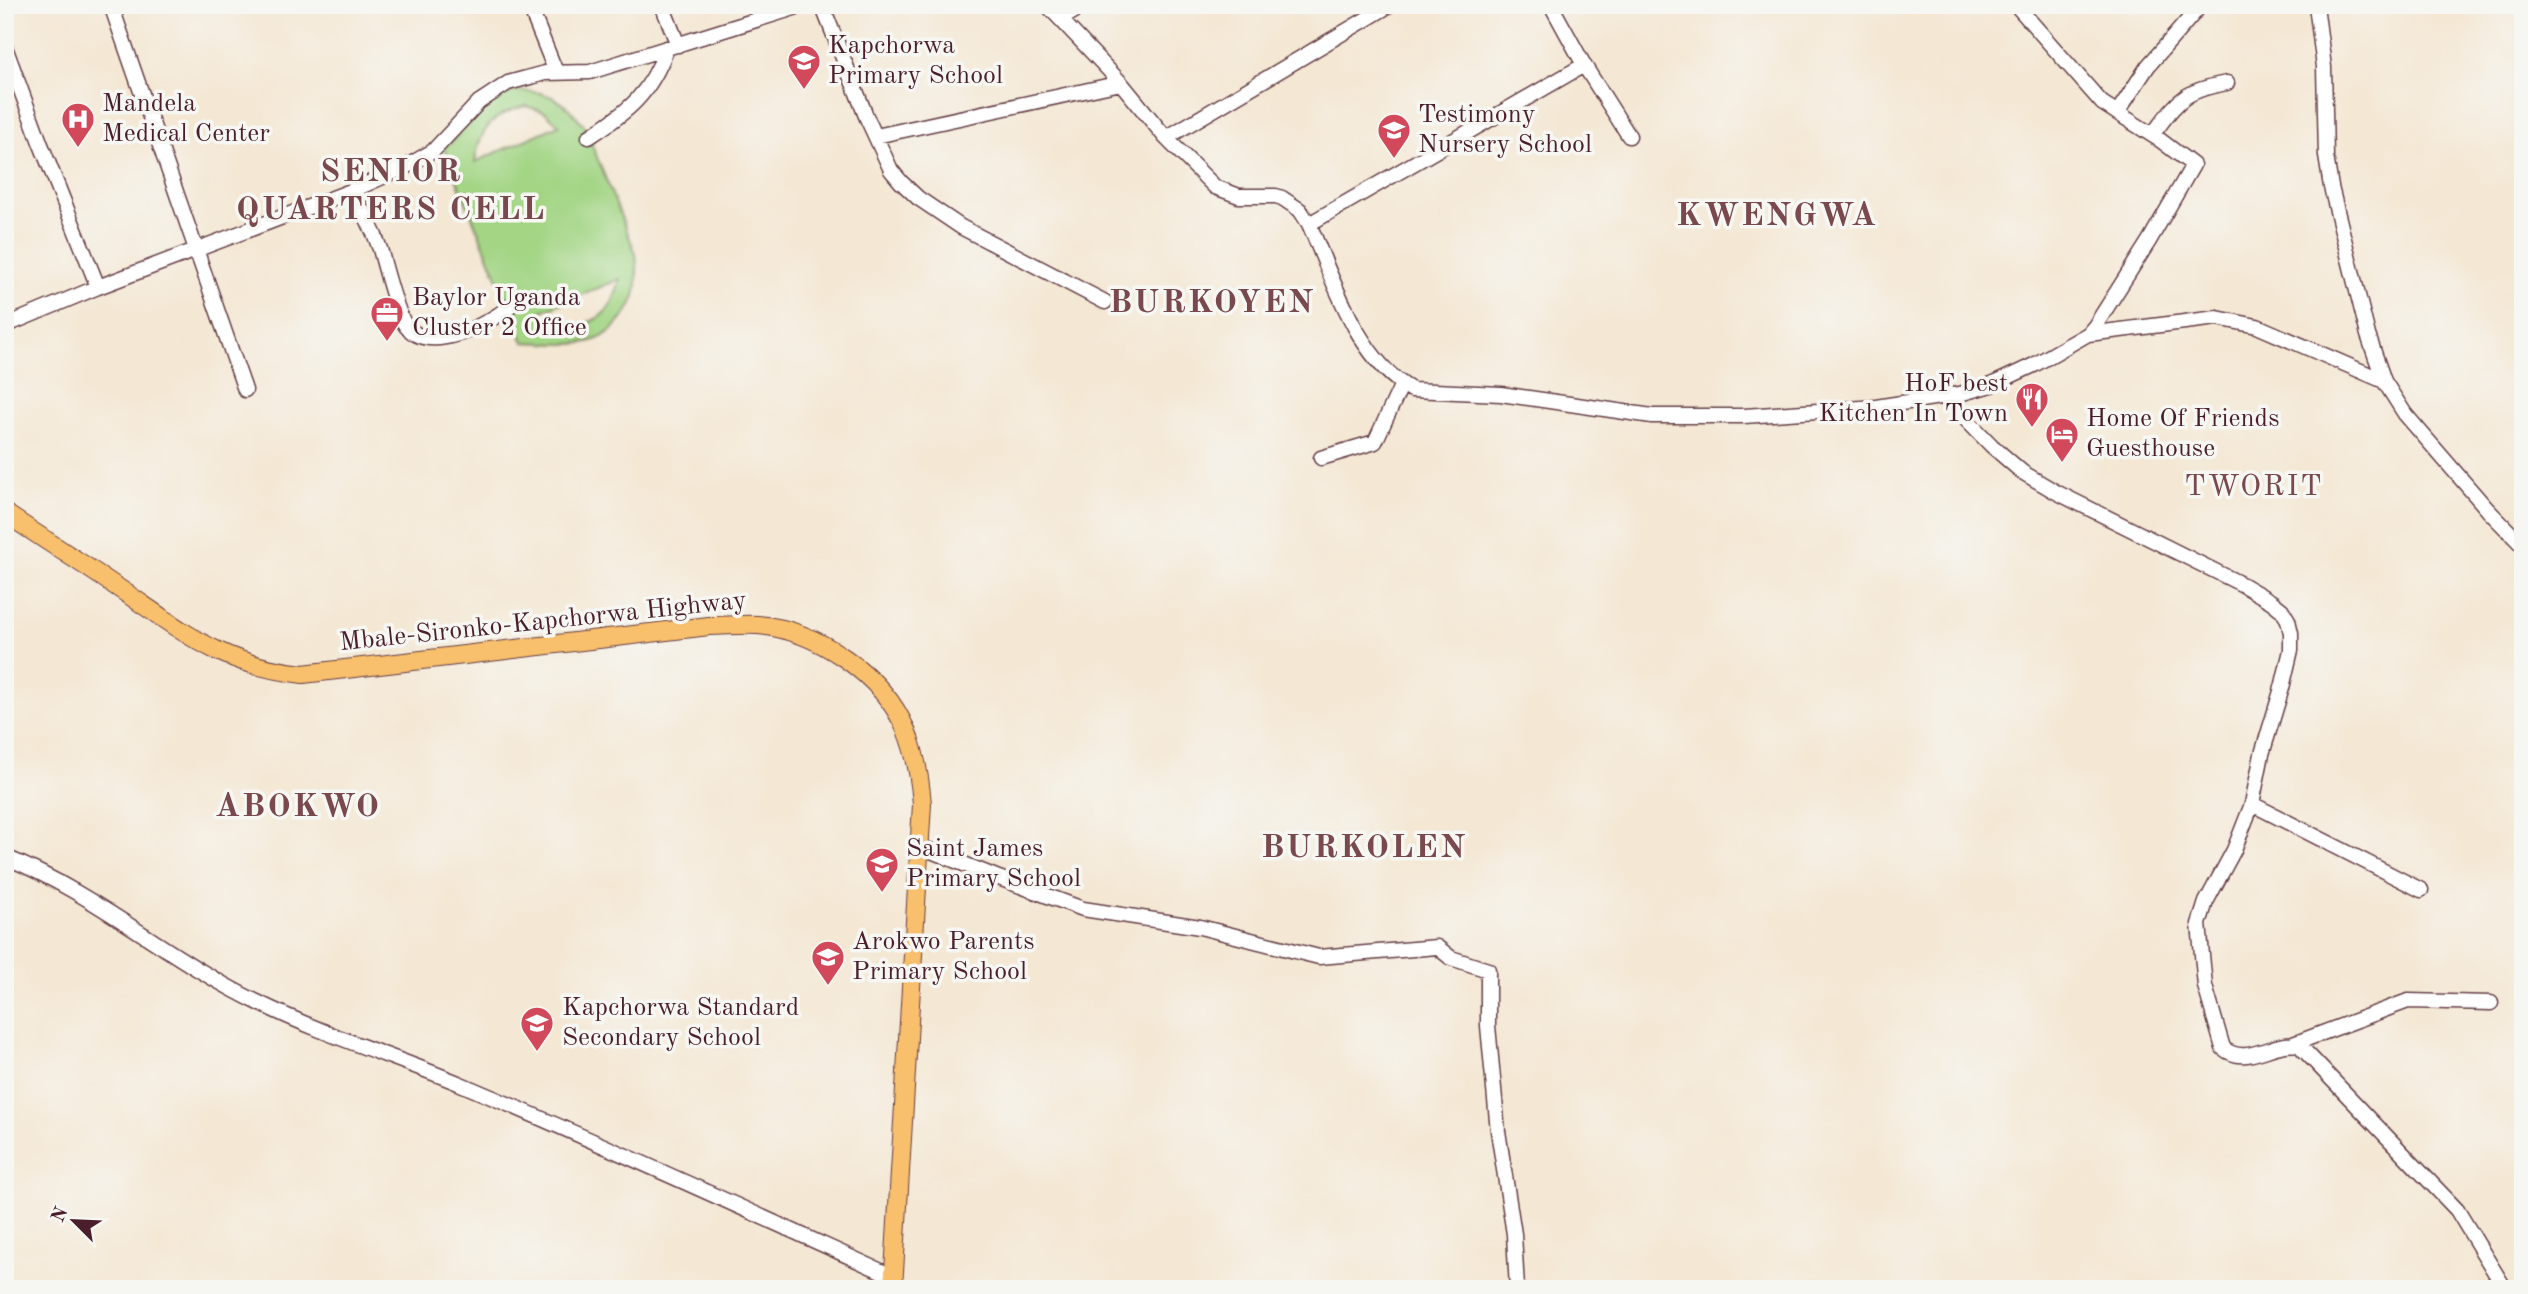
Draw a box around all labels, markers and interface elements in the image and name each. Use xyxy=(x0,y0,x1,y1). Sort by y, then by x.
place label: Kapchorwa Primary School xyxy=(828,33,1003,89)
school or university icon: Kapchorwa Primary School xyxy=(785,42,823,91)
place label: Mandela Medical Center xyxy=(102,91,270,147)
hospital icon: Mandela Medical Center xyxy=(59,100,97,149)
place label: Testimony Nursery School xyxy=(1418,102,1592,158)
school or university icon: Testimony Nursery School xyxy=(1375,111,1413,160)
district label: SENIOR QUARTERS CELL xyxy=(236,156,546,227)
district label: KWENGWA xyxy=(1676,200,1878,233)
place label: Baylor Uganda Cluster 2 Office xyxy=(412,285,587,341)
district label: BURKOYEN xyxy=(1109,287,1315,320)
office icon: Baylor Uganda Cluster 2 Office xyxy=(368,294,406,343)
place label: HoF best Kitchen In Town xyxy=(1818,371,2008,427)
restaurant icon: HoF best Kitchen In Town xyxy=(2013,380,2051,429)
place label: Home Of Friends Guesthouse xyxy=(2086,406,2279,462)
hotel icon: Home Of Friends Guesthouse xyxy=(2043,415,2081,464)
district label: TWORIT xyxy=(2184,472,2324,502)
street label: Mbale-Sironko-Kapchorwa Highway xyxy=(338,588,748,656)
district label: ABOKWO xyxy=(215,791,381,824)
district label: BURKOLEN xyxy=(1261,832,1467,865)
place label: Saint James Primary School xyxy=(906,836,1081,892)
school or university icon: Saint James Primary School xyxy=(863,845,901,894)
place label: Arokwo Parents Primary School xyxy=(852,929,1034,985)
school or university icon: Arokwo Parents Primary School xyxy=(809,938,847,987)
place label: Kapchorwa Standard Secondary School xyxy=(562,995,799,1051)
school or university icon: Kapchorwa Standard Secondary School xyxy=(518,1004,556,1053)
north arrow xyxy=(38,1186,108,1256)
text: N xyxy=(49,1204,73,1226)

